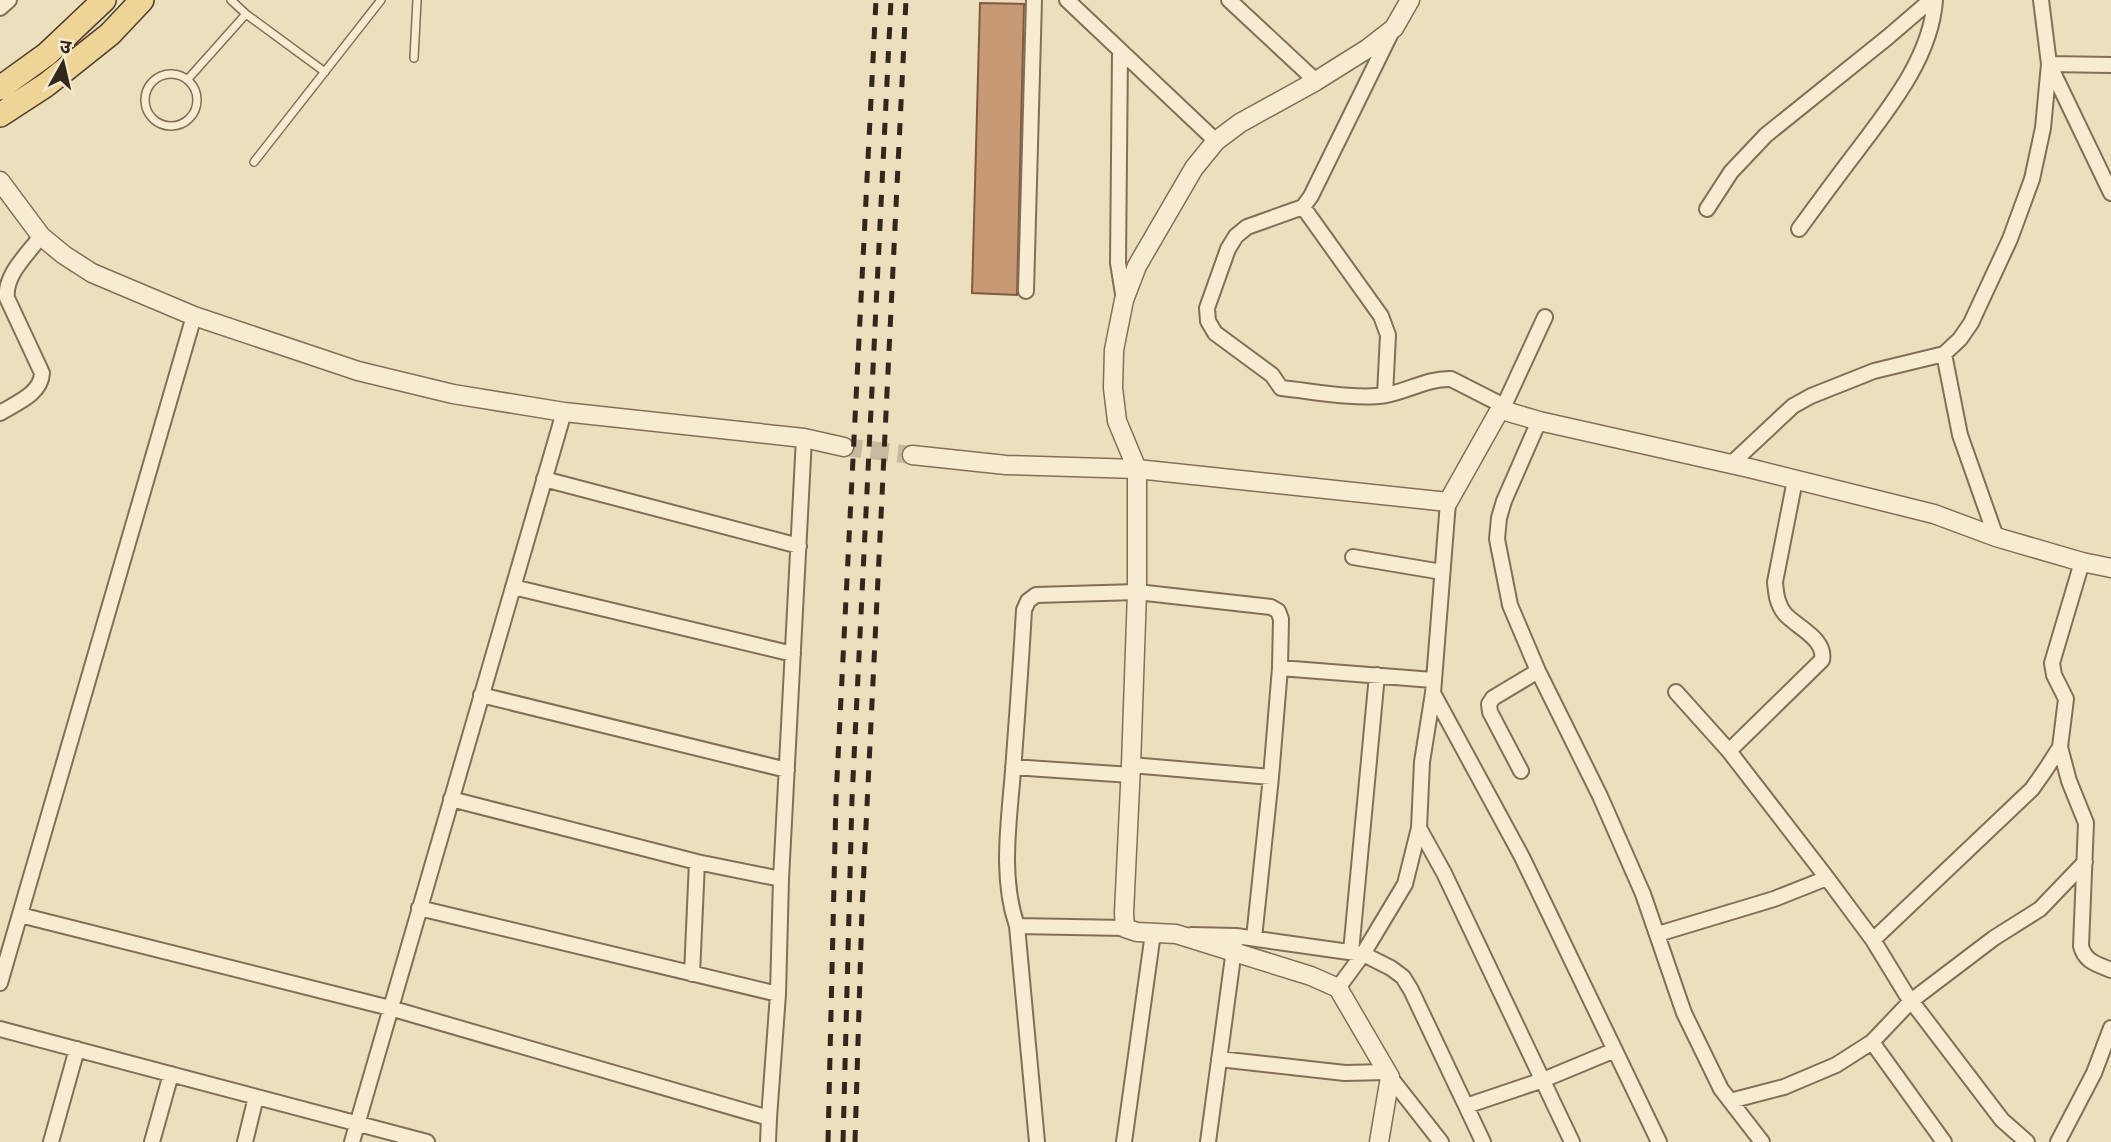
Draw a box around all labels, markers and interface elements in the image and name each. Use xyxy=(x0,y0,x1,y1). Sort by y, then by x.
north arrow xyxy=(28,28,98,98)
text: उ xyxy=(58,34,73,59)

